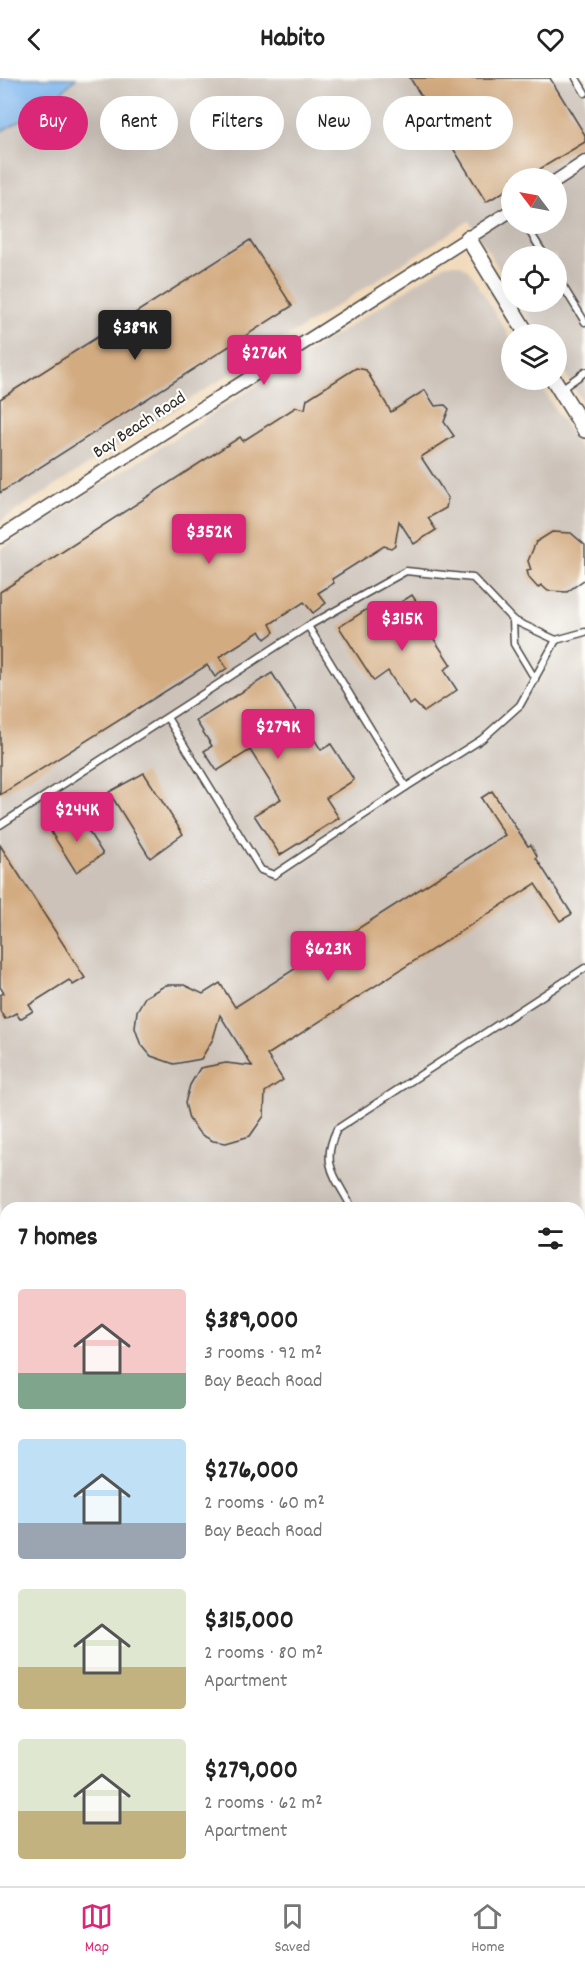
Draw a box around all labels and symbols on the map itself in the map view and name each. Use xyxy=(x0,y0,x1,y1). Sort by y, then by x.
north arrow xyxy=(501,168,567,234)
pin: $389K xyxy=(93,310,177,361)
pin: $276K xyxy=(222,335,306,386)
street label: Bay Beach Road xyxy=(89,387,191,465)
pin: $352K xyxy=(167,514,251,565)
pin: $315K xyxy=(360,601,444,652)
pin: $279K xyxy=(236,709,320,760)
pin: $244K xyxy=(35,792,119,843)
pin: $623K xyxy=(286,931,370,982)

